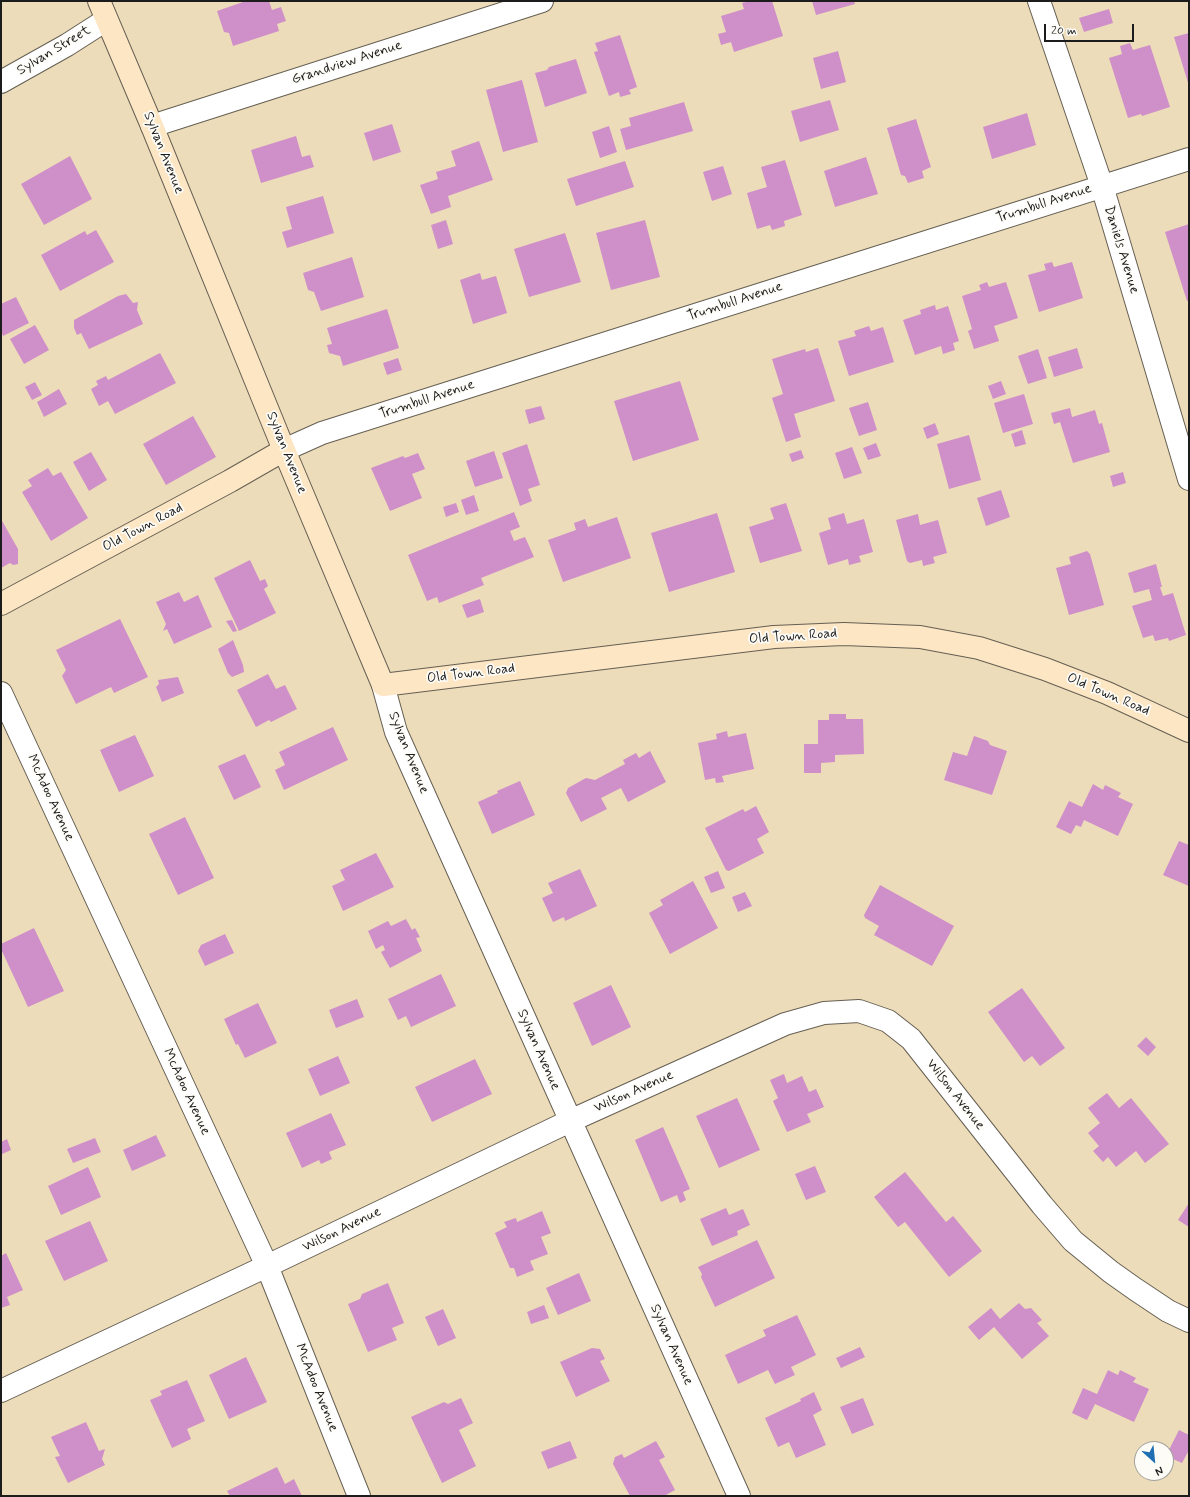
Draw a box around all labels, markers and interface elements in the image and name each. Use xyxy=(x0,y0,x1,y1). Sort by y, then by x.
scale bar xyxy=(1046,16,1136,42)
street label: Sylvan Street xyxy=(14,22,94,80)
text: 20 m xyxy=(1051,23,1077,39)
street label: Grandview Avenue xyxy=(290,37,404,89)
street label: Sylvan Avenue xyxy=(139,110,187,196)
street label: Trumbull Avenue xyxy=(994,181,1094,227)
street label: Daniels Avenue xyxy=(1100,204,1142,296)
street label: Trumbull Avenue xyxy=(685,279,785,325)
street label: Trumbull Avenue xyxy=(377,377,477,423)
street label: Sylvan Avenue xyxy=(262,410,310,496)
street label: Old Town Road xyxy=(100,500,186,556)
street label: Old Town Road xyxy=(748,626,838,648)
street label: Old Town Road xyxy=(426,660,516,688)
street label: Old Town Road xyxy=(1064,670,1152,720)
street label: Sylvan Avenue xyxy=(384,710,432,796)
street label: McAdoo Avenue xyxy=(23,752,77,844)
street label: Sylvan Avenue xyxy=(513,1007,563,1093)
street label: McAdoo Avenue xyxy=(159,1046,213,1138)
street label: Wilson Avenue xyxy=(922,1056,988,1134)
street label: Wilson Avenue xyxy=(592,1067,676,1117)
street label: Wilson Avenue xyxy=(300,1204,384,1256)
street label: Sylvan Avenue xyxy=(646,1302,696,1388)
street label: McAdoo Avenue xyxy=(291,1341,341,1435)
north arrow xyxy=(1134,1441,1174,1481)
text: N xyxy=(1153,1463,1165,1479)

